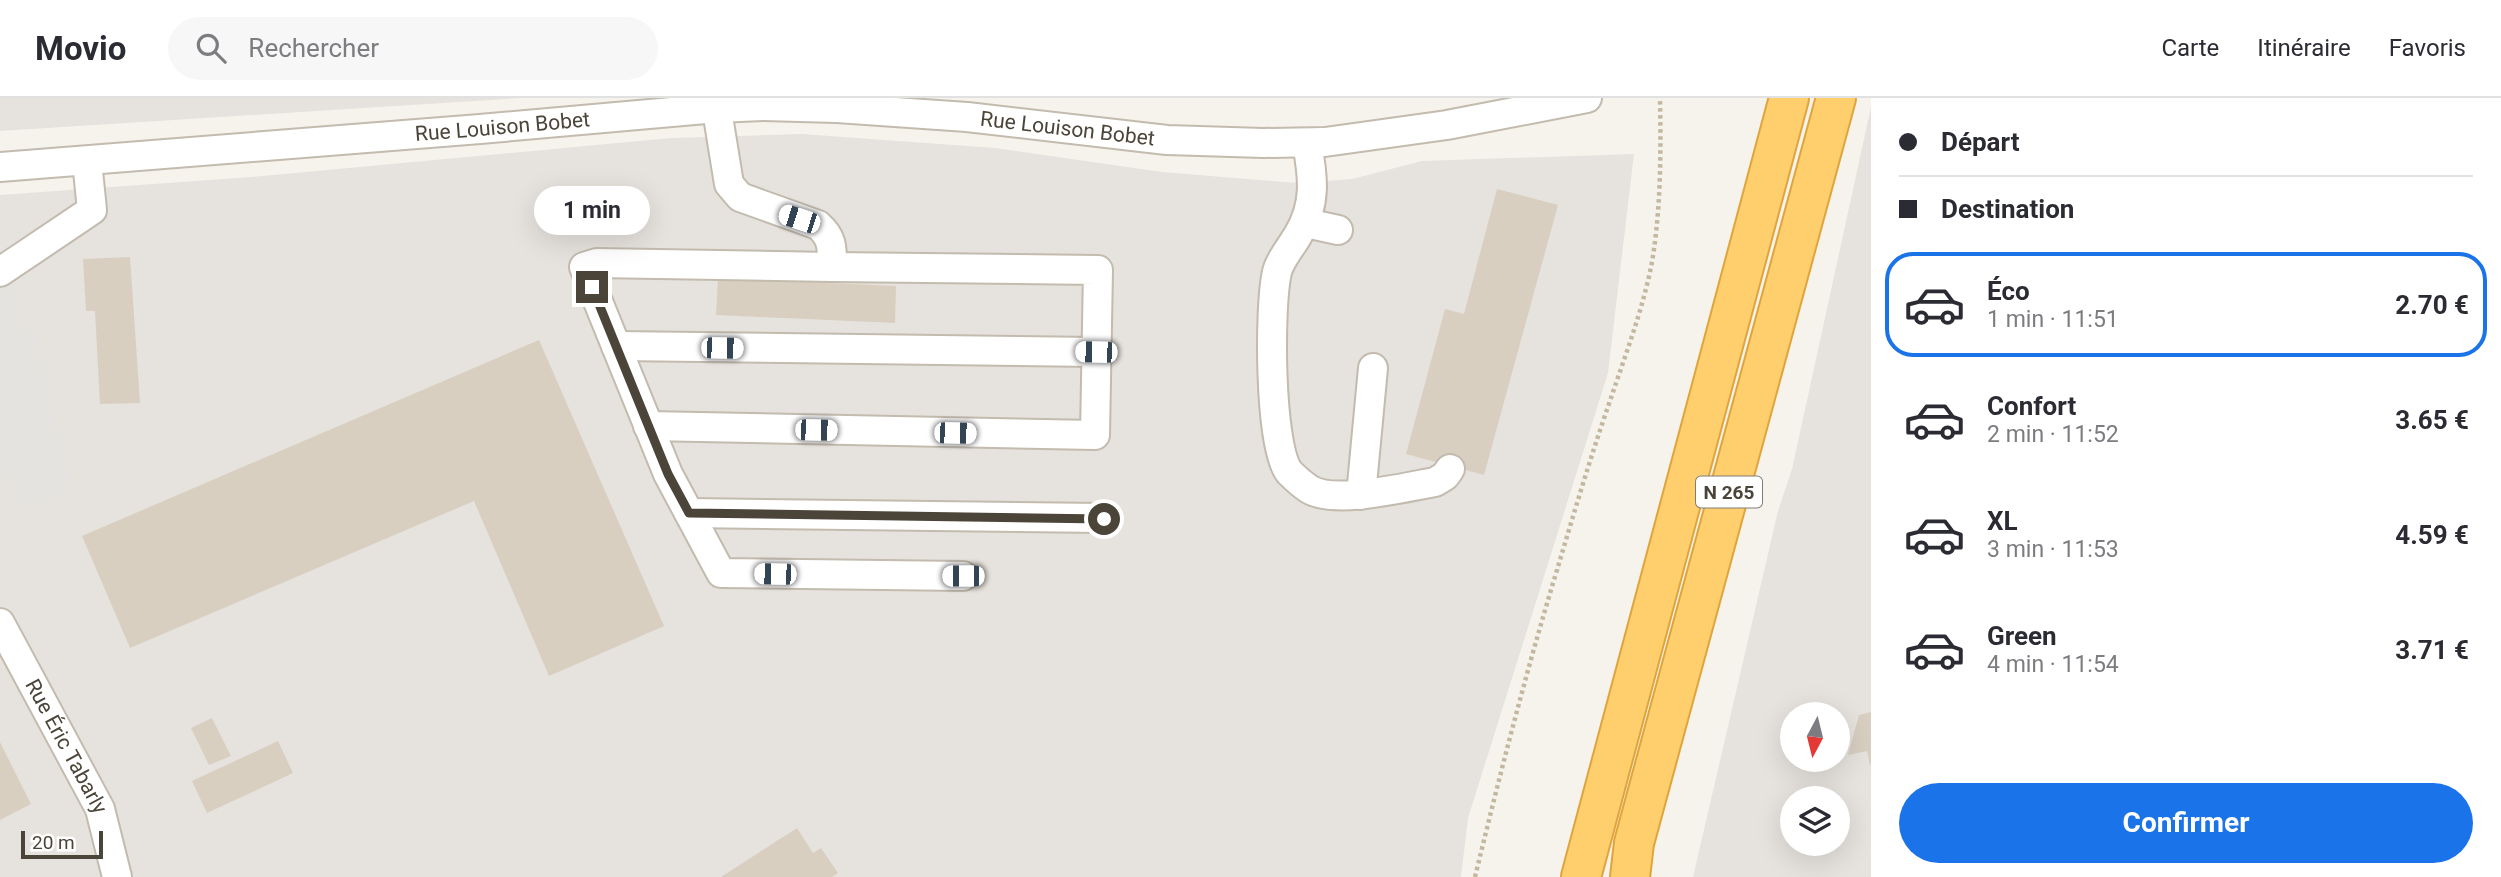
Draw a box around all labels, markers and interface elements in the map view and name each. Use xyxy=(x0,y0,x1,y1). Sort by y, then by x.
search box xyxy=(168,17,658,80)
text: Movio xyxy=(35,29,126,68)
icon: search xyxy=(192,29,230,67)
text: Rechercher xyxy=(248,33,379,63)
text: Carte xyxy=(2161,34,2219,62)
text: Itinéraire xyxy=(2257,34,2351,62)
text: Favoris xyxy=(2389,34,2466,62)
street label: Rue Louison Bobet xyxy=(414,107,591,146)
street label: Rue Louison Bobet xyxy=(979,107,1156,151)
text: Départ xyxy=(1941,127,2019,157)
callout: 1 min xyxy=(534,186,650,234)
text: Destination xyxy=(1941,194,2074,224)
text: 1 min xyxy=(563,197,621,224)
car xyxy=(776,203,823,235)
route end xyxy=(576,271,608,303)
icon: car xyxy=(1903,273,1966,336)
text: Éco xyxy=(1987,276,2030,306)
text: 2.70 € xyxy=(2395,290,2469,320)
text: 1 min · 11:51 xyxy=(1987,306,2119,333)
car xyxy=(701,337,744,359)
car xyxy=(1075,341,1118,363)
icon: car xyxy=(1903,388,1966,451)
text: Confort xyxy=(1987,391,2076,421)
text: 3.65 € xyxy=(2395,405,2469,435)
car xyxy=(795,419,838,441)
text: 2 min · 11:52 xyxy=(1987,421,2119,448)
car xyxy=(934,422,977,444)
road number: N 265 xyxy=(1696,476,1762,508)
route start xyxy=(1088,503,1120,535)
icon: car xyxy=(1903,503,1966,566)
text: XL xyxy=(1987,506,2018,536)
text: 4.59 € xyxy=(2395,520,2469,550)
text: 3 min · 11:53 xyxy=(1987,536,2119,563)
car xyxy=(754,563,797,585)
car xyxy=(943,566,985,587)
icon: car xyxy=(1903,618,1966,681)
text: Green xyxy=(1987,621,2057,651)
text: 3.71 € xyxy=(2395,635,2469,665)
text: 4 min · 11:54 xyxy=(1987,651,2119,678)
street label: Rue Éric Tabarly xyxy=(20,675,112,818)
north arrow xyxy=(1780,702,1850,772)
map controls xyxy=(1780,702,1850,856)
button: Confirmer xyxy=(1899,783,2473,863)
button: layers xyxy=(1780,786,1850,856)
scale bar xyxy=(21,828,103,860)
text: 20 m xyxy=(32,831,75,854)

